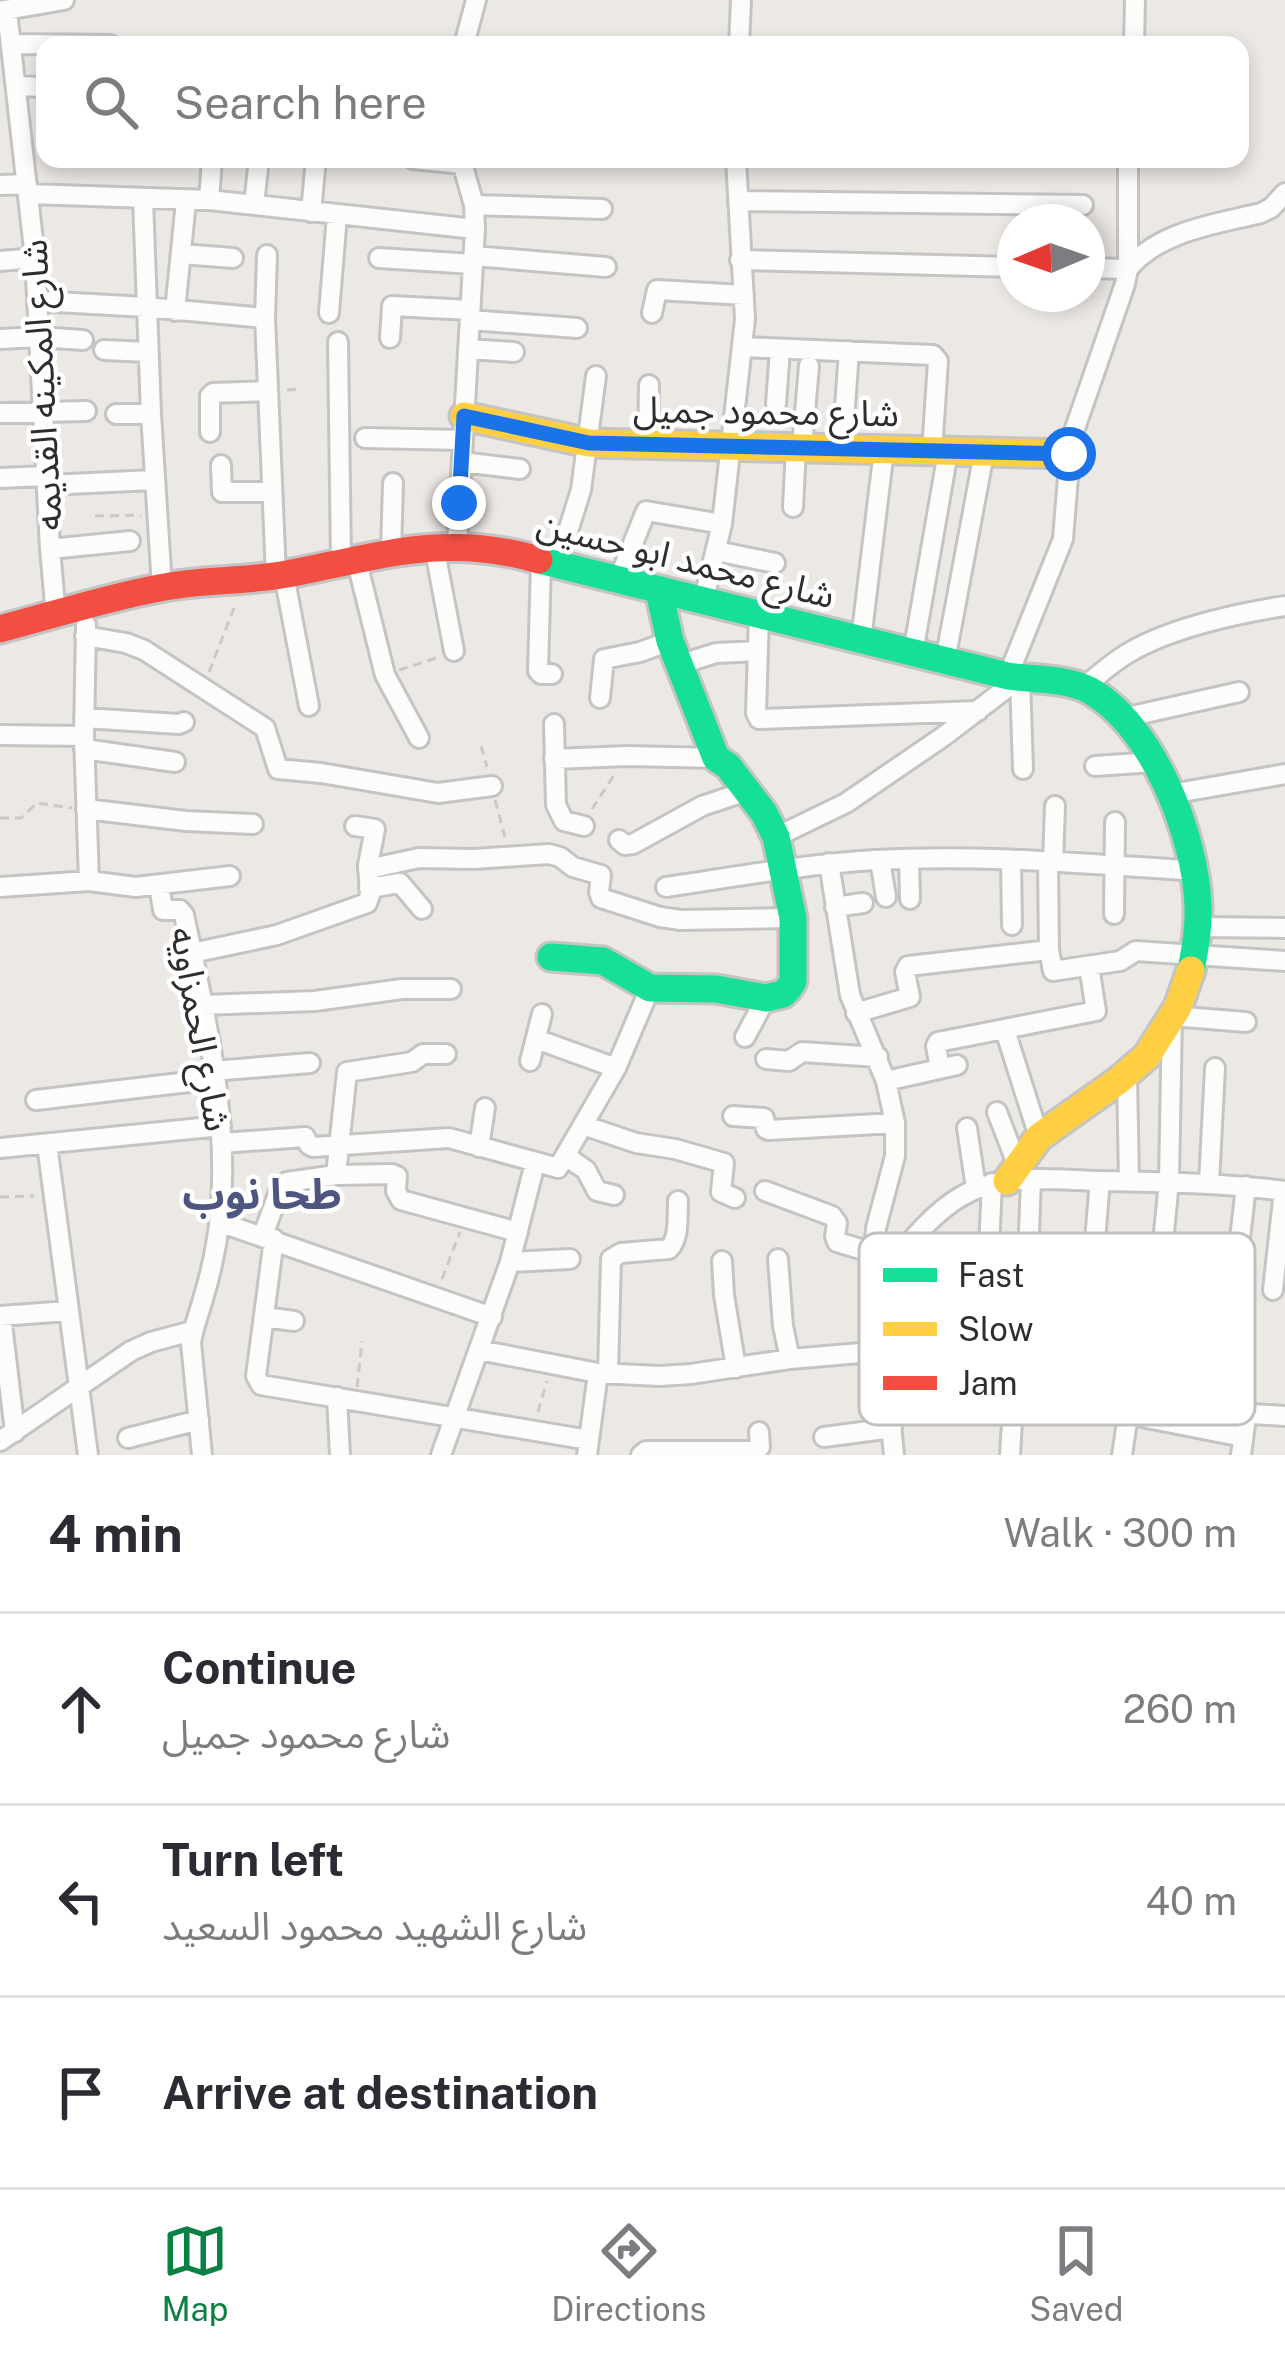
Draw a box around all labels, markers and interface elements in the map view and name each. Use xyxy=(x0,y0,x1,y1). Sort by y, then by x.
search box xyxy=(36,36,1249,168)
icon: search xyxy=(78,69,144,135)
text: Search here xyxy=(174,76,427,129)
north arrow xyxy=(997,204,1105,312)
street label: شارع المكينه القديمه xyxy=(12,238,76,532)
street label: شارع محمود جميل xyxy=(632,388,899,440)
route start xyxy=(1042,427,1096,481)
route end xyxy=(432,476,486,530)
street label: شارع محمد ابو حسين xyxy=(532,502,839,622)
street label: شارع الحمزاويه xyxy=(156,923,240,1136)
district label: طحا نوب xyxy=(182,1169,342,1219)
legend xyxy=(859,1233,1255,1425)
text: Fast xyxy=(958,1256,1025,1294)
text: Slow xyxy=(958,1310,1033,1348)
text: Jam xyxy=(958,1364,1018,1402)
text: 4 min xyxy=(48,1504,183,1563)
text: Walk · 300 m xyxy=(1004,1510,1237,1556)
text: Continue xyxy=(162,1641,356,1694)
icon: ahead xyxy=(48,1676,114,1742)
text: 260 m xyxy=(1123,1686,1237,1732)
text: شارع محمود جميل xyxy=(162,1711,450,1757)
text: Turn left xyxy=(162,1833,344,1886)
icon: left xyxy=(48,1868,114,1934)
text: 40 m xyxy=(1145,1878,1237,1924)
text: شارع الشهيد محمود السعيد xyxy=(162,1903,587,1949)
icon: arrive xyxy=(48,2060,114,2126)
text: Arrive at destination xyxy=(162,2066,598,2119)
tab: Map xyxy=(161,2218,228,2328)
tab: Directions xyxy=(551,2218,706,2328)
tab: Saved xyxy=(1029,2218,1124,2328)

